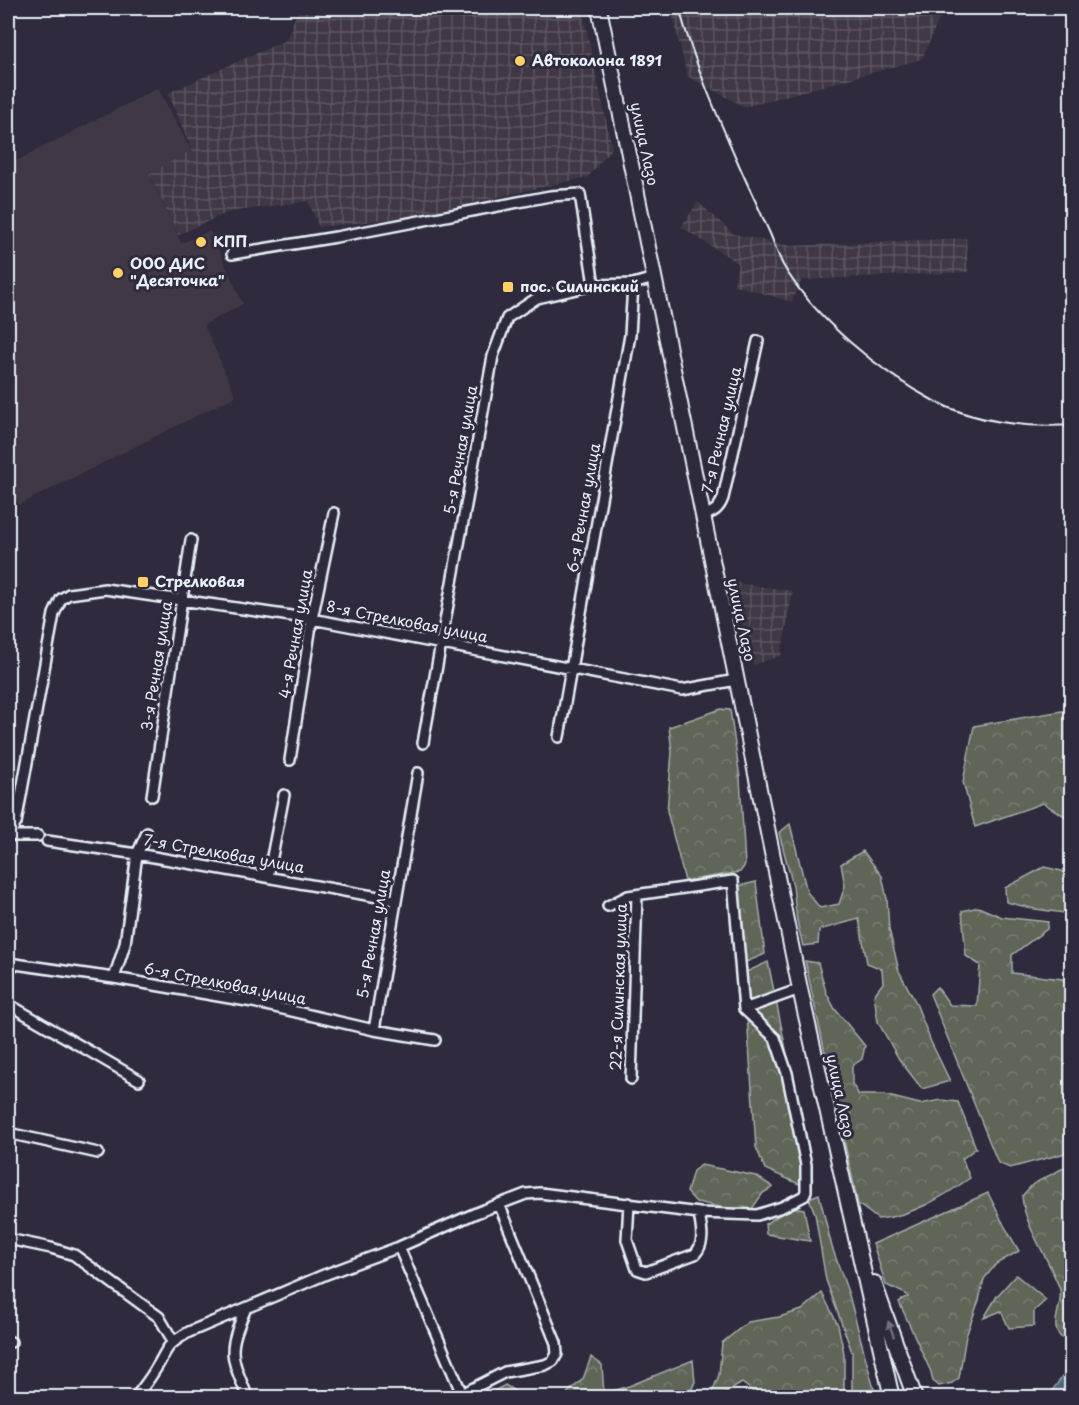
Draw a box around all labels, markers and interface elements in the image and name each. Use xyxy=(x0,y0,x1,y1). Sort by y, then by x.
place label: Автоколона 1891 xyxy=(532,48,662,71)
marker: Автоколона 1891 xyxy=(513,54,527,68)
street label: улица Лазо xyxy=(625,100,666,188)
place label: КПП xyxy=(213,229,248,252)
marker: КПП xyxy=(194,235,208,249)
place label: ООО ДИС "Десяточка" xyxy=(130,251,225,291)
marker: ООО ДИС "Десяточка" xyxy=(111,266,125,280)
place label: пос. Силинский xyxy=(520,274,639,297)
marker: пос. Силинский xyxy=(501,280,515,294)
street label: 7-я Речная улица xyxy=(695,364,746,495)
street label: 5-я Речная улица xyxy=(437,383,482,516)
street label: 6-я Речная улица xyxy=(560,440,605,574)
street label: 4-я Речная улица xyxy=(272,567,317,700)
place label: Стрелковая xyxy=(155,569,245,592)
marker: Стрелковая xyxy=(136,575,150,589)
street label: улица Лазо xyxy=(722,576,763,664)
street label: 8-я Стрелковая улица xyxy=(325,594,491,648)
street label: 3-я Речная улица xyxy=(134,599,177,732)
street label: 7-я Стрелковая улица xyxy=(142,827,307,878)
street label: 5-я Речная улица xyxy=(350,867,395,1000)
street label: 22-я Силинская улица xyxy=(603,902,632,1071)
street label: 6-я Стрелковая улица xyxy=(142,955,309,1010)
street label: улица Лазо xyxy=(821,1052,862,1140)
one-way arrow xyxy=(885,1319,895,1337)

